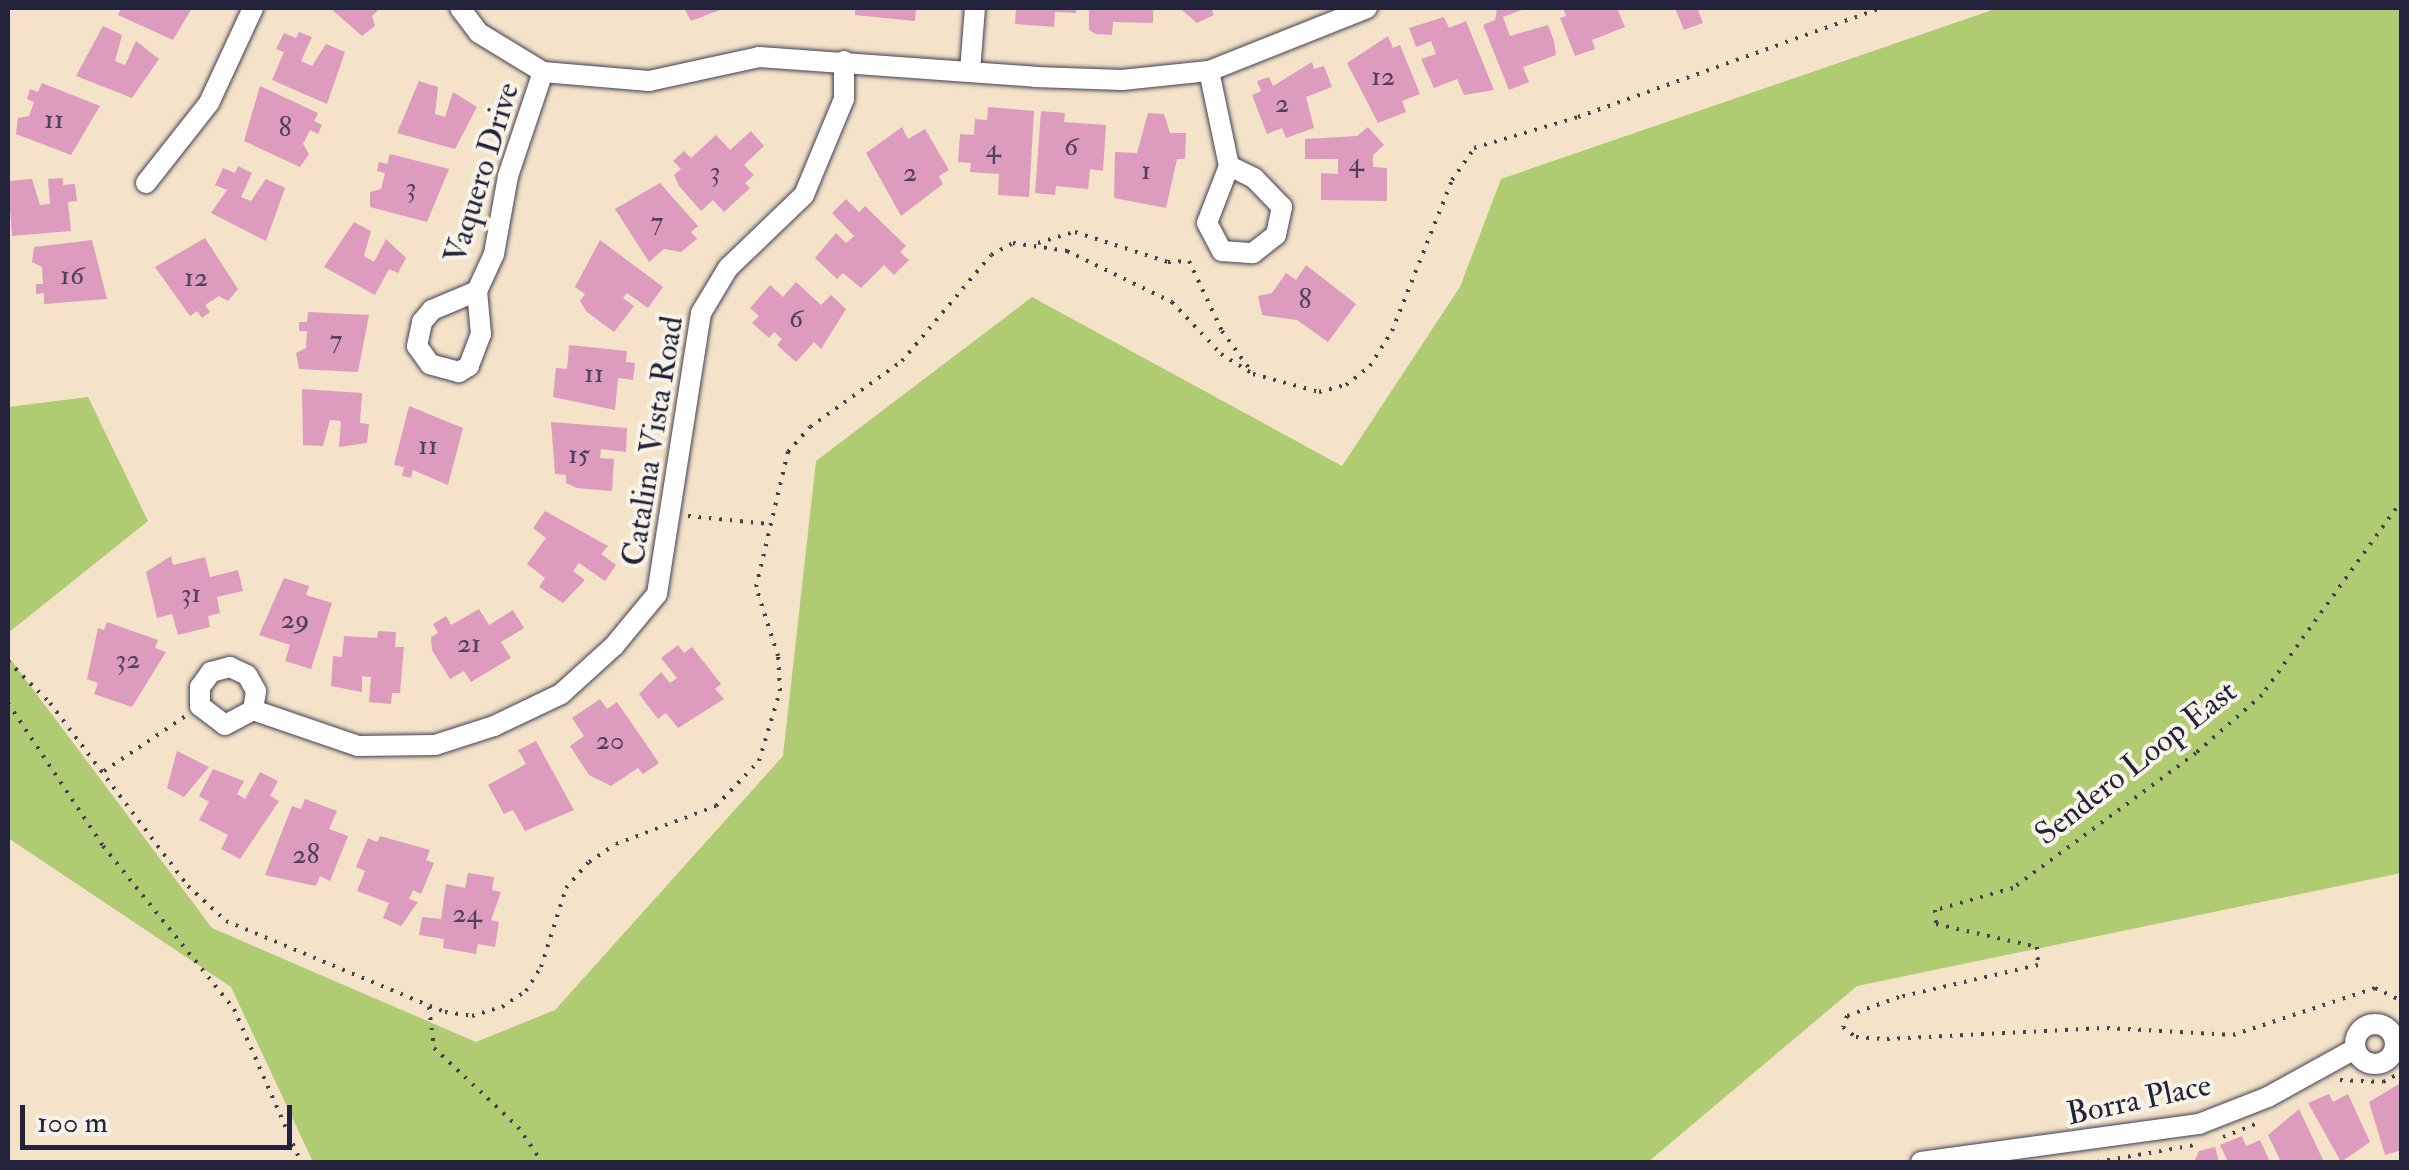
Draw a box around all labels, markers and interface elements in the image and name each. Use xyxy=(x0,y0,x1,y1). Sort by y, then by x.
house number: 12 xyxy=(1371,60,1395,94)
street label: Vaquero Drive xyxy=(436,78,528,268)
house number: 2 xyxy=(1275,87,1289,121)
house number: 11 xyxy=(44,103,64,137)
house number: 8 xyxy=(278,111,292,145)
house number: 6 xyxy=(1064,130,1078,164)
house number: 4 xyxy=(985,132,1001,166)
house number: 4 xyxy=(1348,146,1364,180)
house number: 1 xyxy=(1141,154,1151,188)
house number: 3 xyxy=(710,155,720,189)
house number: 2 xyxy=(903,156,917,190)
house number: 3 xyxy=(406,171,416,205)
house number: 7 xyxy=(651,205,663,239)
house number: 16 xyxy=(60,259,84,293)
house number: 12 xyxy=(184,261,208,295)
house number: 8 xyxy=(1298,283,1312,317)
house number: 6 xyxy=(789,302,803,336)
street label: Catalina Vista Road xyxy=(614,313,692,569)
house number: 7 xyxy=(330,323,342,357)
house number: 11 xyxy=(584,357,604,391)
house number: 11 xyxy=(418,429,438,463)
house number: 15 xyxy=(568,438,590,472)
house number: 31 xyxy=(181,577,201,611)
house number: 29 xyxy=(281,603,309,637)
house number: 21 xyxy=(457,627,481,661)
house number: 32 xyxy=(116,643,140,677)
street label: Sendero Loop East xyxy=(2028,672,2244,854)
house number: 20 xyxy=(596,724,624,758)
house number: 28 xyxy=(292,838,320,872)
house number: 24 xyxy=(452,897,482,931)
street label: Borra Place xyxy=(2063,1066,2215,1134)
scale bar xyxy=(25,1085,298,1147)
text: 100 m xyxy=(37,1104,108,1141)

